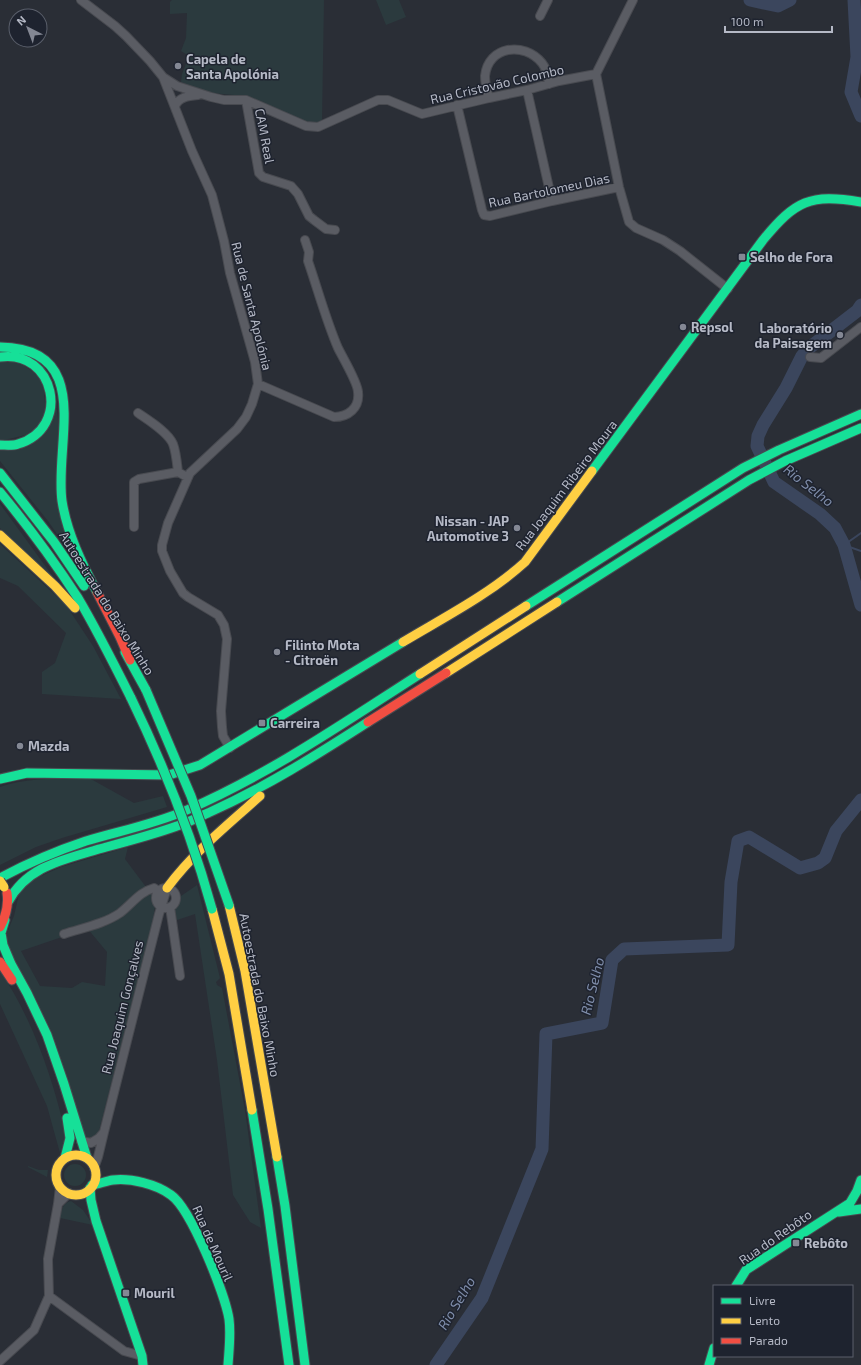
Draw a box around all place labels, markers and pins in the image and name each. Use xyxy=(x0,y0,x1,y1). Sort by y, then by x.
place label: Capela de Santa Apolónia xyxy=(186,51,279,82)
marker: Capela de Santa Apolónia xyxy=(173,61,183,71)
place label: Selho de Fora xyxy=(750,249,833,265)
marker: Selho de Fora xyxy=(737,252,747,262)
place label: Repsol xyxy=(691,319,734,335)
place label: Laboratório da Paisagem xyxy=(754,320,832,351)
marker: Repsol xyxy=(678,322,688,332)
marker: Laboratório da Paisagem xyxy=(835,330,845,340)
place label: Nissan - JAP Automotive 3 xyxy=(427,513,509,544)
marker: Nissan - JAP Automotive 3 xyxy=(512,523,522,533)
place label: Filinto Mota - Citroën xyxy=(285,637,360,668)
marker: Filinto Mota - Citroën xyxy=(272,647,282,657)
place label: Carreira xyxy=(270,715,320,731)
marker: Carreira xyxy=(257,718,267,728)
place label: Mazda xyxy=(28,738,69,754)
marker: Mazda xyxy=(15,741,25,751)
place label: Rebôto xyxy=(804,1235,848,1251)
marker: Rebôto xyxy=(791,1238,801,1248)
place label: Mouril xyxy=(134,1285,175,1301)
marker: Mouril xyxy=(121,1288,131,1298)

